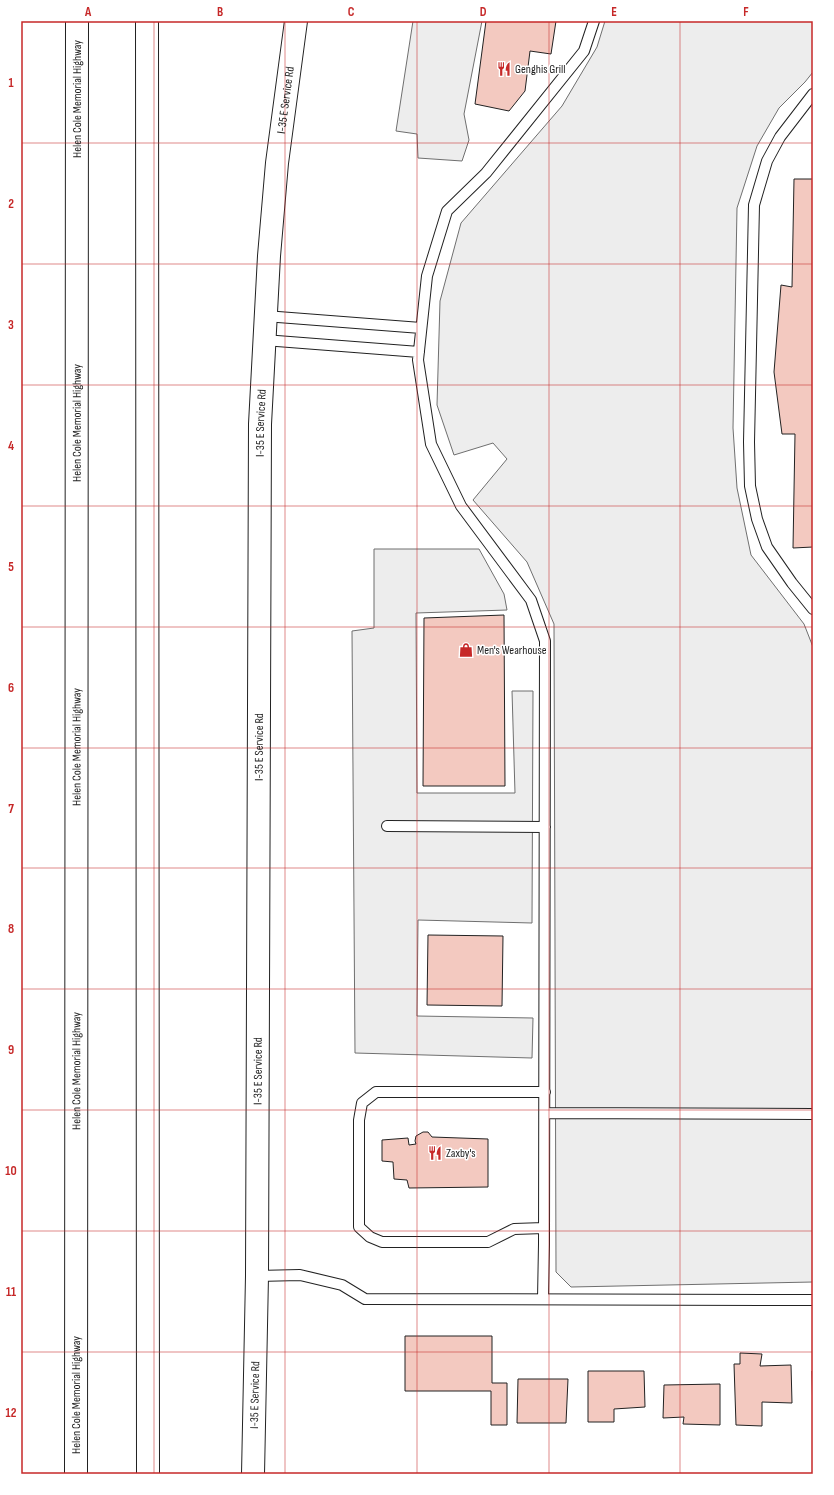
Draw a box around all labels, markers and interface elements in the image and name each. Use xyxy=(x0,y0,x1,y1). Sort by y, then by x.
text: A xyxy=(84,4,92,20)
text: B xyxy=(217,4,223,20)
text: C xyxy=(348,4,355,20)
text: D xyxy=(480,4,487,20)
text: E xyxy=(611,4,617,20)
text: F xyxy=(743,4,749,20)
street label: Helen Cole Memorial Highway xyxy=(69,40,84,158)
restaurant icon: Genghis Grill xyxy=(496,61,512,77)
place label: Genghis Grill xyxy=(515,62,566,77)
street label: I-35 E Service Rd xyxy=(273,66,297,135)
text: 1 xyxy=(8,75,14,91)
text: 2 xyxy=(8,196,14,212)
text: 3 xyxy=(8,317,14,333)
street label: Helen Cole Memorial Highway xyxy=(69,364,84,482)
street label: I-35 E Service Rd xyxy=(252,389,269,457)
text: 4 xyxy=(8,438,14,454)
text: 5 xyxy=(8,559,14,575)
shop icon: Men's Wearhouse xyxy=(458,642,474,658)
place label: Men's Wearhouse xyxy=(477,643,547,658)
text: 6 xyxy=(8,680,14,696)
street label: Helen Cole Memorial Highway xyxy=(69,688,84,806)
street label: I-35 E Service Rd xyxy=(251,713,266,781)
text: 7 xyxy=(8,801,14,817)
text: 8 xyxy=(8,921,14,937)
street label: Helen Cole Memorial Highway xyxy=(69,1012,84,1130)
street label: I-35 E Service Rd xyxy=(250,1037,265,1105)
text: 9 xyxy=(8,1042,14,1058)
restaurant icon: Zaxby's xyxy=(427,1145,443,1161)
place label: Zaxby's xyxy=(446,1146,476,1161)
text: 10 xyxy=(5,1163,17,1179)
text: 11 xyxy=(6,1284,16,1300)
street label: Helen Cole Memorial Highway xyxy=(69,1336,84,1454)
street label: I-35 E Service Rd xyxy=(246,1361,263,1429)
text: 12 xyxy=(6,1405,17,1421)

